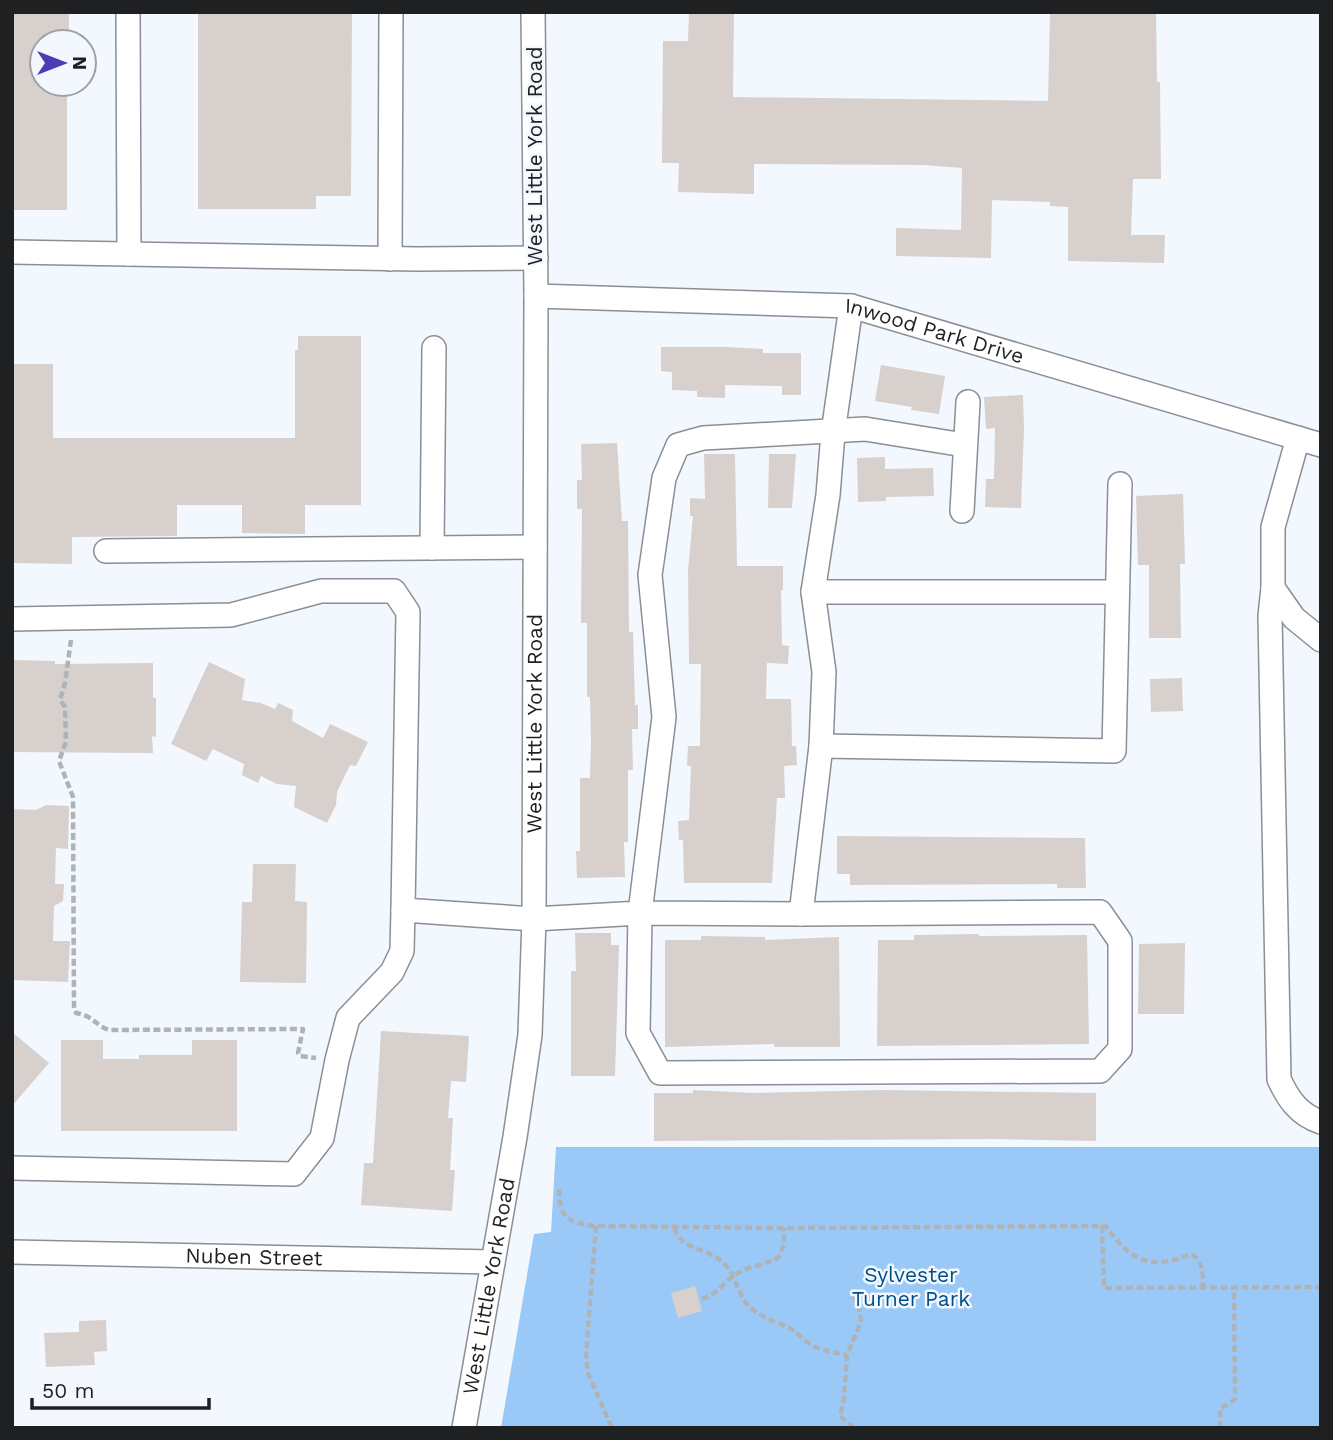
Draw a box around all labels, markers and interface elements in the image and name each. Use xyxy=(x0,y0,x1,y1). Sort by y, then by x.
north arrow xyxy=(28,28,98,98)
street label: West Little York Road xyxy=(522,46,547,266)
text: N xyxy=(68,56,91,70)
street label: Inwood Park Drive xyxy=(844,293,1027,369)
street label: West Little York Road xyxy=(521,614,547,833)
street label: West Little York Road xyxy=(457,1176,520,1396)
street label: Nuben Street xyxy=(185,1243,323,1270)
park label: Sylvester Turner Park xyxy=(852,1262,970,1311)
scale bar xyxy=(32,1366,208,1410)
text: 50 m xyxy=(42,1378,94,1403)

